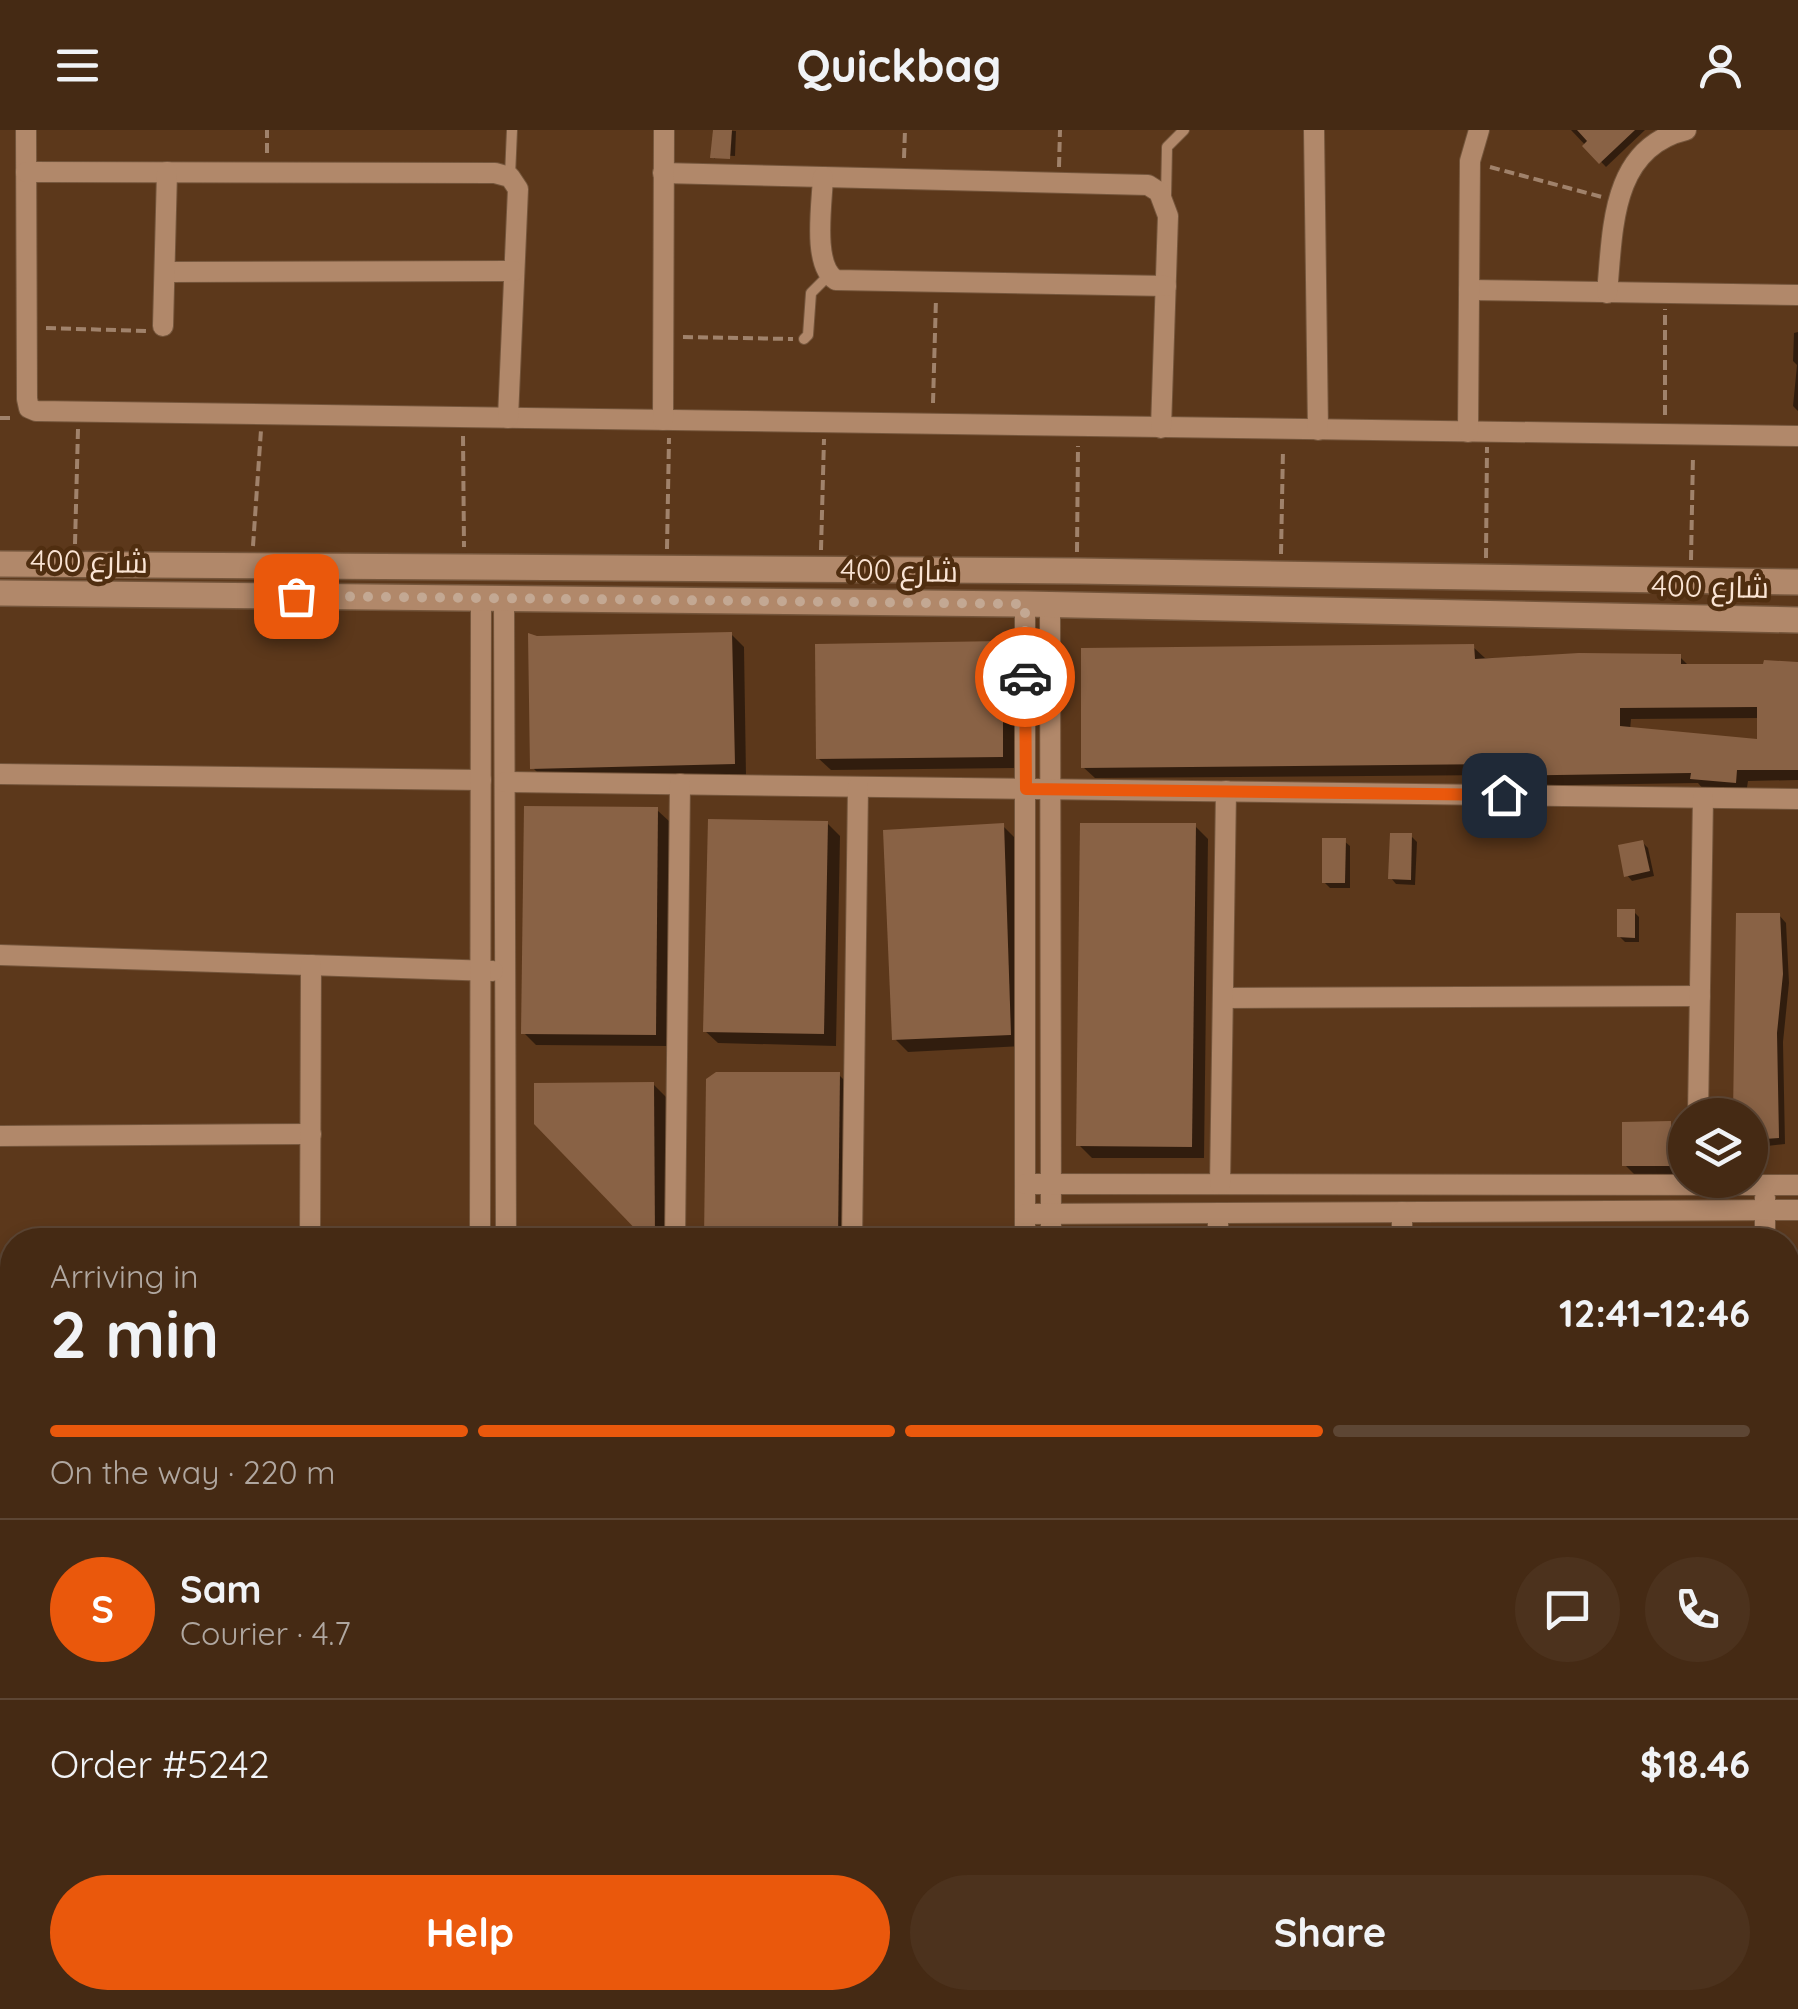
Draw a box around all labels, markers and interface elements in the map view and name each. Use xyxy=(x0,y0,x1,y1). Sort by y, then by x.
text: Quickbag xyxy=(796,37,1002,93)
icon: menu xyxy=(50,38,105,93)
icon: person xyxy=(1693,38,1748,93)
street label: شارع 400 xyxy=(30,541,148,583)
street label: شارع 400 xyxy=(840,550,958,592)
pin xyxy=(254,554,339,639)
street label: شارع 400 xyxy=(1651,566,1769,608)
icon: bag xyxy=(269,569,324,624)
courier xyxy=(975,627,1075,727)
icon: car xyxy=(998,650,1053,705)
pin xyxy=(1462,753,1547,838)
icon: home xyxy=(1477,768,1532,823)
map controls xyxy=(1668,1098,1768,1198)
button: layers xyxy=(1668,1098,1768,1198)
text: Arriving in xyxy=(50,1256,199,1296)
text: 12:41–12:46 xyxy=(1559,1289,1750,1337)
text: 2 min xyxy=(50,1293,219,1374)
text: On the way · 220 m xyxy=(50,1452,335,1492)
button: chat xyxy=(1515,1557,1620,1662)
button: phone xyxy=(1645,1557,1750,1662)
text: Sam xyxy=(180,1565,262,1613)
text: S xyxy=(91,1585,114,1633)
text: Courier · 4.7 xyxy=(180,1613,351,1653)
text: Order #5242 xyxy=(50,1740,270,1788)
text: $18.46 xyxy=(1640,1740,1750,1788)
button: Help xyxy=(50,1875,890,1990)
button: Share xyxy=(910,1875,1750,1990)

